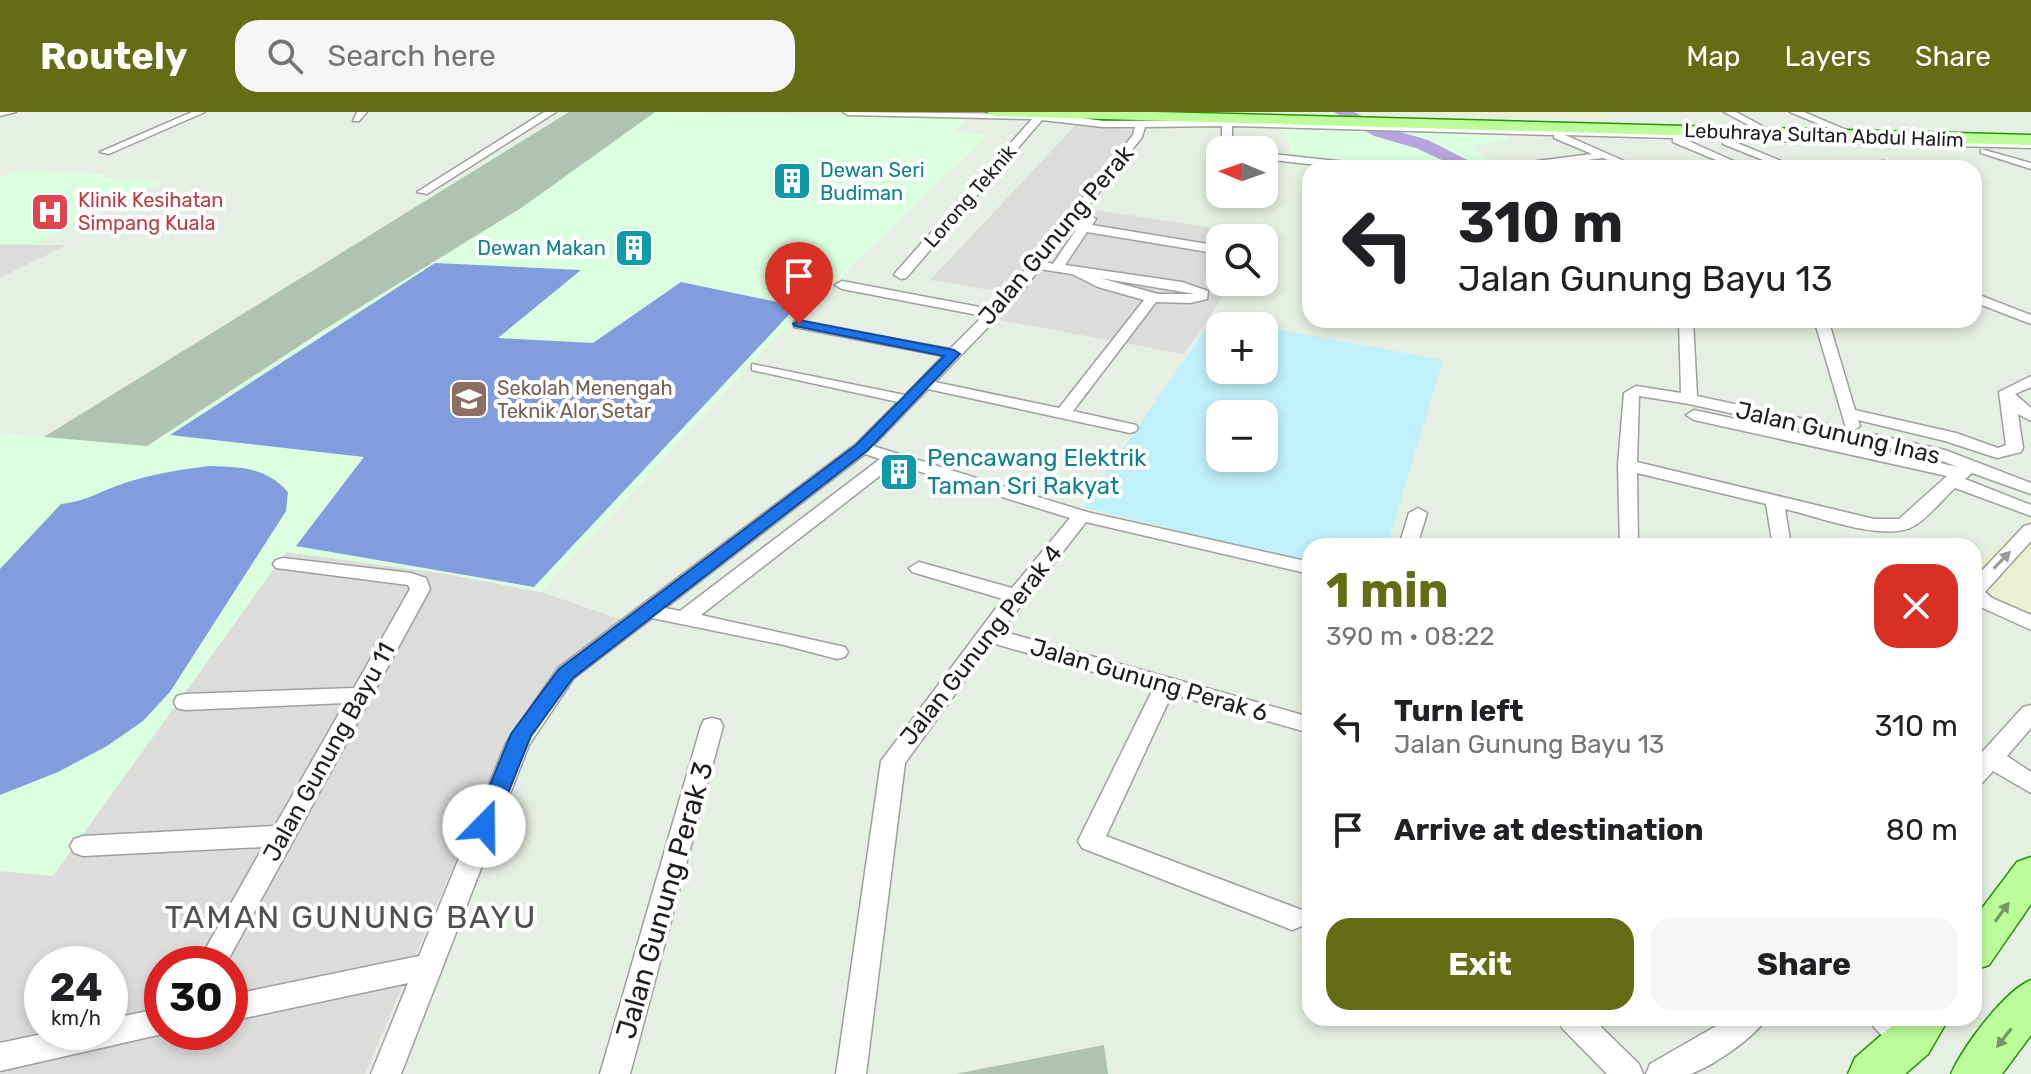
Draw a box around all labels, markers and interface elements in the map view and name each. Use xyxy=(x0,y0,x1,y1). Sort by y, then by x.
search box xyxy=(235,20,795,92)
text: Routely xyxy=(40,33,187,79)
icon: search xyxy=(263,34,307,78)
text: Search here xyxy=(327,38,496,74)
text: Map xyxy=(1686,40,1741,73)
text: Layers xyxy=(1785,40,1871,73)
text: Share xyxy=(1915,40,1991,73)
street label: Lebuhraya Sultan Abdul Halim xyxy=(1684,118,1964,152)
north arrow xyxy=(1206,136,1278,208)
map controls xyxy=(1206,136,1278,472)
street label: Lorong Teknik xyxy=(919,139,1022,252)
street label: Jalan Gunung Perak xyxy=(973,139,1140,330)
place label: Dewan Seri Budiman xyxy=(820,158,925,205)
building icon: Dewan Seri Budiman xyxy=(771,160,813,202)
place label: Klinik Kesihatan Simpang Kuala xyxy=(78,188,223,235)
text: 310 m xyxy=(1458,190,1623,256)
hospital icon: Klinik Kesihatan Simpang Kuala xyxy=(29,191,71,233)
icon: left xyxy=(1326,192,1430,296)
button: search xyxy=(1206,224,1278,296)
building icon: Dewan Makan xyxy=(613,227,655,269)
place label: Dewan Makan xyxy=(477,236,606,260)
pin xyxy=(765,242,833,324)
icon: arrive xyxy=(777,254,821,298)
text: Jalan Gunung Bayu 13 xyxy=(1458,257,1833,300)
button: + xyxy=(1206,312,1278,384)
place label: Sekolah Menengah Teknik Alor Setar xyxy=(497,376,673,423)
school or university icon: Sekolah Menengah Teknik Alor Setar xyxy=(448,378,490,420)
street label: Jalan Gunung Inas xyxy=(1733,396,1943,470)
button: − xyxy=(1206,400,1278,472)
place label: Pencawang Elektrik Taman Sri Rakyat xyxy=(927,444,1147,500)
building icon: Pencawang Elektrik Taman Sri Rakyat xyxy=(878,451,920,493)
street label: Jalan Gunung Perak 4 xyxy=(894,539,1068,751)
one-way arrow xyxy=(1993,551,2011,570)
text: 1 min xyxy=(1326,562,1449,619)
button: close xyxy=(1874,564,1958,648)
text: 390 m · 08:22 xyxy=(1326,621,1495,652)
street label: Jalan Gunung Perak 6 xyxy=(1027,633,1271,727)
street label: Jalan Gunung Bayu 11 xyxy=(257,638,401,866)
text: Turn left xyxy=(1394,693,1524,729)
icon: left xyxy=(1326,704,1370,748)
text: 310 m xyxy=(1875,708,1958,744)
text: Jalan Gunung Bayu 13 xyxy=(1394,729,1665,760)
street label: Jalan Gunung Perak 3 xyxy=(609,758,720,1042)
position arrow xyxy=(442,784,526,868)
icon: arrive xyxy=(1326,808,1370,852)
text: Arrive at destination xyxy=(1394,812,1704,848)
text: 80 m xyxy=(1886,812,1958,848)
district label: TAMAN GUNUNG BAYU xyxy=(165,898,537,936)
one-way arrow xyxy=(1994,902,2010,923)
button: Exit xyxy=(1326,918,1634,1010)
button: Share xyxy=(1650,918,1958,1010)
speed limit sign: 30 xyxy=(144,946,248,1050)
text: 24 xyxy=(49,964,103,1011)
text: km/h xyxy=(51,1006,101,1030)
one-way arrow xyxy=(1996,1028,2012,1048)

